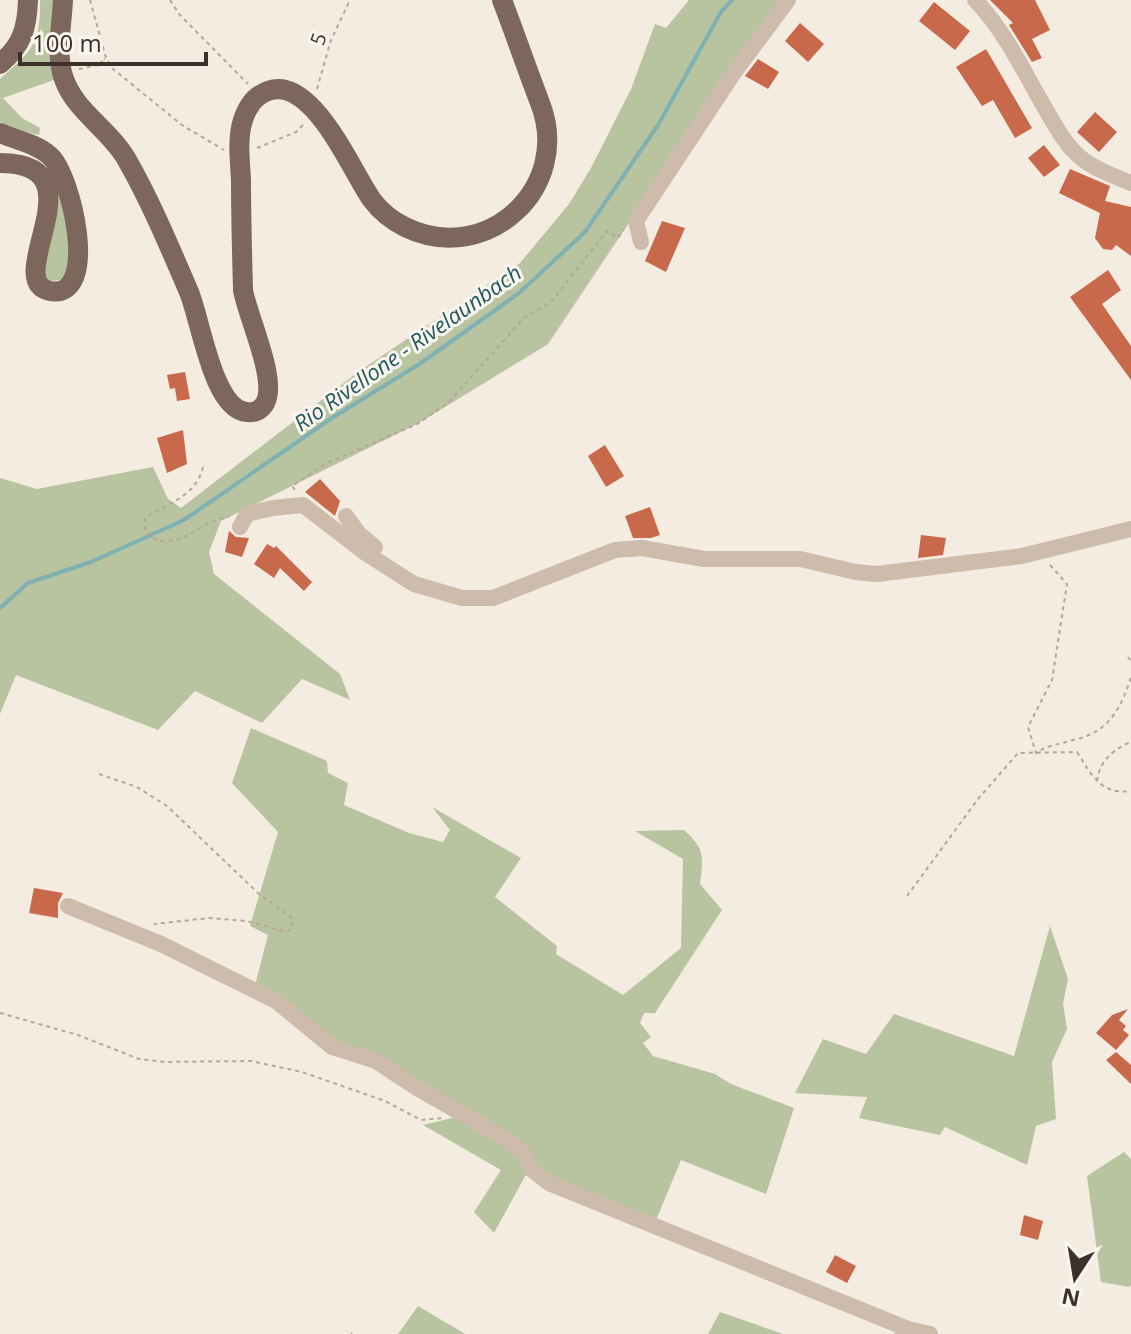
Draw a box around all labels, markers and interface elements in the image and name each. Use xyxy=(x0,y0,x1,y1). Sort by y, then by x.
scale bar xyxy=(20,16,206,66)
text: 100 m xyxy=(32,26,102,59)
street label: 5 xyxy=(303,29,333,49)
water label: Rio Rivellone - Rivelaunbach xyxy=(287,257,527,437)
north arrow xyxy=(1035,1238,1115,1318)
text: N xyxy=(1059,1282,1083,1315)

